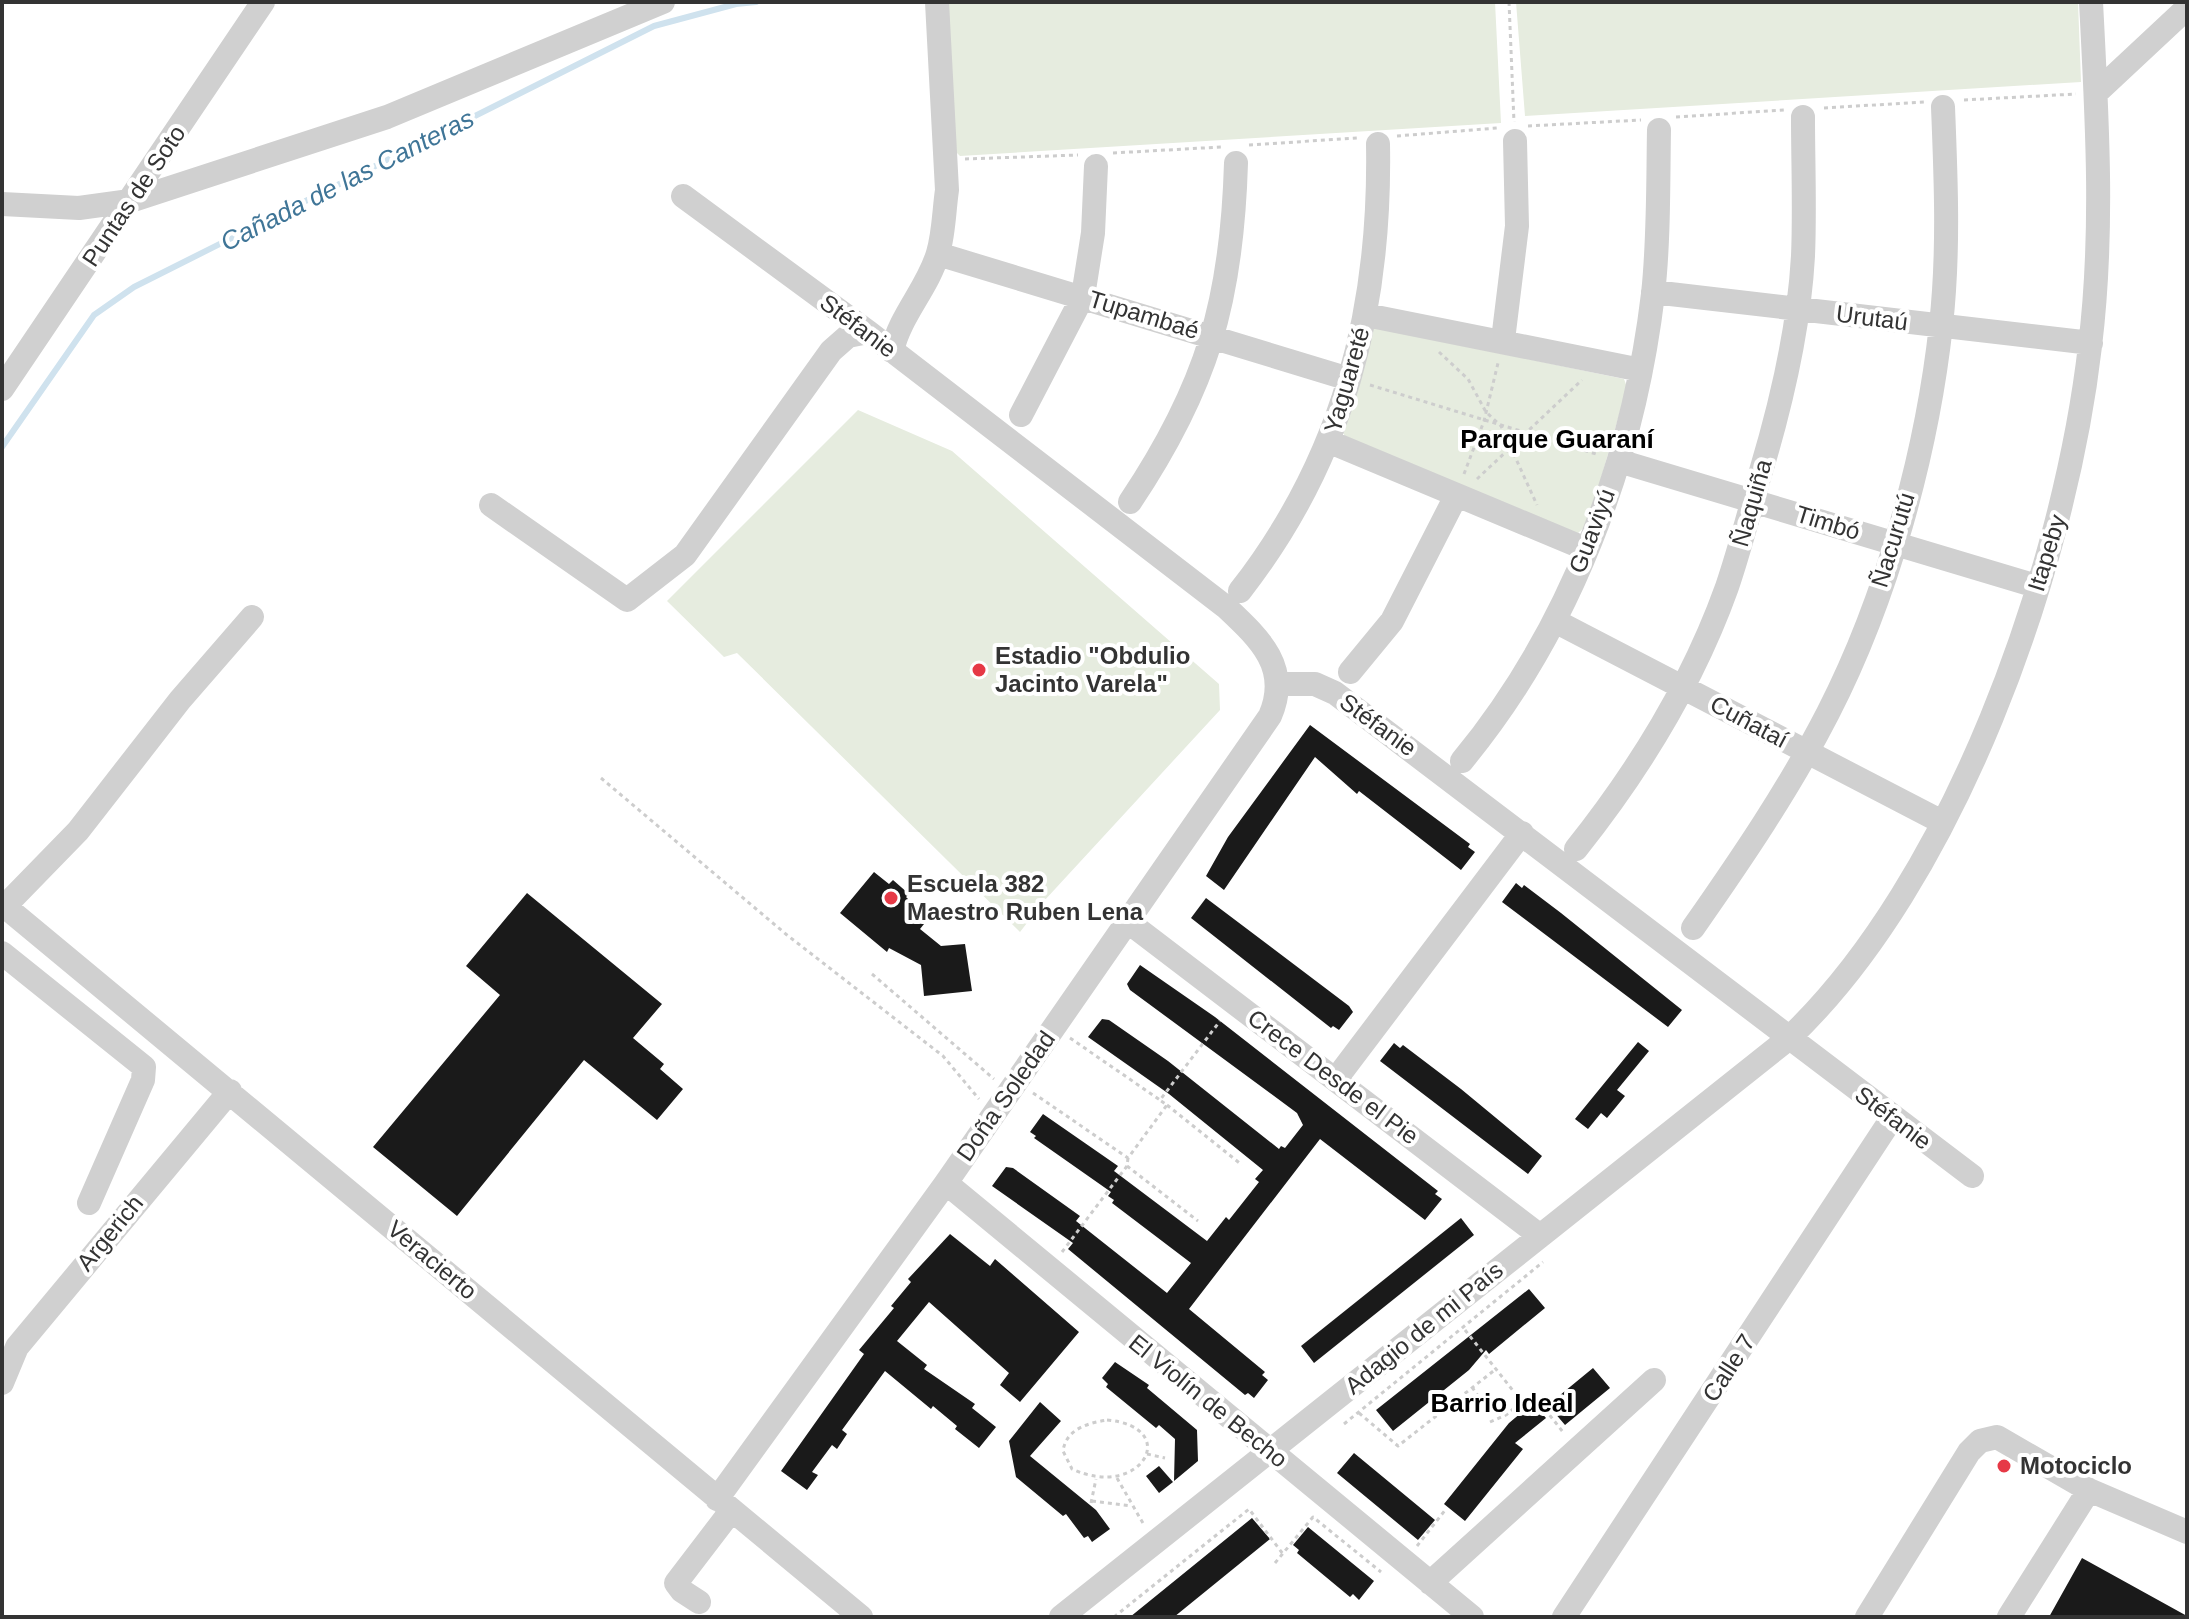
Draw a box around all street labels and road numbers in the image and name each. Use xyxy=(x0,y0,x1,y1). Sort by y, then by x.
street label: Puntas de Soto xyxy=(77,120,191,271)
street label: Tupambaé xyxy=(1086,285,1203,344)
street label: Stéfanie xyxy=(815,288,902,363)
street label: Urutaú xyxy=(1835,300,1909,335)
street label: Yaguareté xyxy=(1319,324,1375,436)
street label: Ñaquiña xyxy=(1726,456,1777,550)
street label: Guaviyú xyxy=(1563,485,1620,577)
street label: Ñacurutú xyxy=(1865,489,1920,590)
street label: Timbó xyxy=(1793,500,1864,545)
street label: Itapeby xyxy=(2022,511,2071,594)
street label: Stéfanie xyxy=(1335,688,1422,761)
street label: Cuñataí xyxy=(1706,690,1793,753)
street label: Crece Desde el Pie xyxy=(1243,1004,1424,1150)
street label: Doña Soledad xyxy=(951,1026,1060,1166)
street label: Stéfanie xyxy=(1850,1080,1937,1155)
street label: Argerich xyxy=(71,1189,148,1276)
street label: Veracierto xyxy=(382,1215,482,1305)
street label: Adagio de mi País xyxy=(1340,1256,1508,1399)
street label: El Violín de Becho xyxy=(1124,1329,1293,1473)
street label: Calle 7 xyxy=(1697,1329,1760,1406)

